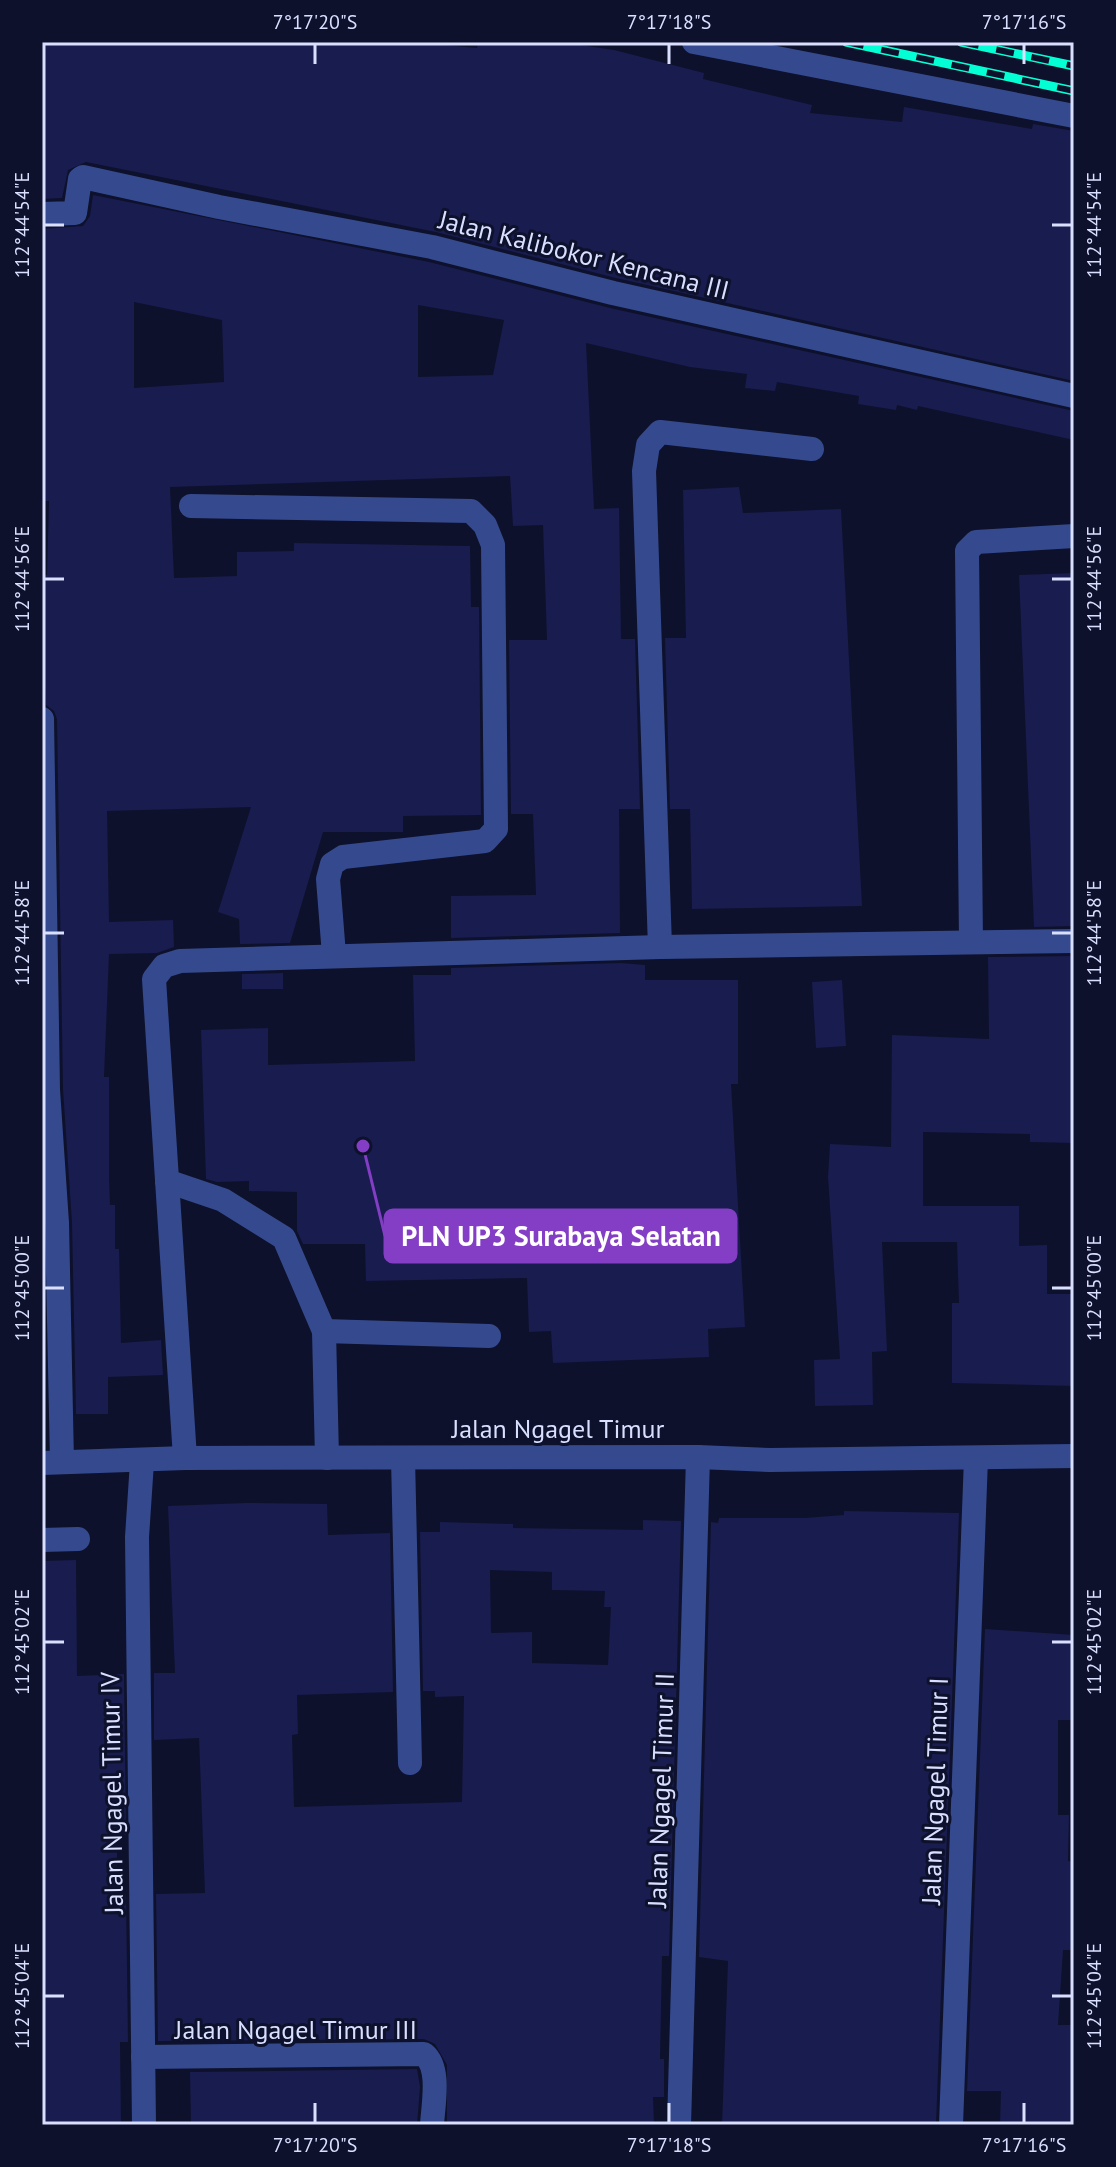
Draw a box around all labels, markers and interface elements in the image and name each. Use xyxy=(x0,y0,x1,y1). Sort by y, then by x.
text: 7°17'20"S xyxy=(273,9,357,35)
text: 7°17'18"S xyxy=(627,9,711,35)
text: 7°17'16"S xyxy=(982,9,1066,35)
text: 112°44'54"E xyxy=(9,172,35,278)
text: 112°44'54"E xyxy=(1081,172,1107,278)
street label: Jalan Kalibokor Kencana III xyxy=(435,202,733,307)
text: 112°44'56"E xyxy=(9,526,35,632)
text: 112°44'56"E xyxy=(1081,526,1107,632)
text: 112°44'58"E xyxy=(9,880,35,986)
text: 112°44'58"E xyxy=(1081,880,1107,986)
callout: PLN UP3 Surabaya Selatan xyxy=(385,1210,736,1262)
text: PLN UP3 Surabaya Selatan xyxy=(401,1217,721,1254)
text: 112°45'00"E xyxy=(9,1235,35,1341)
text: 112°45'00"E xyxy=(1081,1235,1107,1341)
street label: Jalan Ngagel Timur xyxy=(451,1412,665,1445)
text: 112°45'02"E xyxy=(9,1589,35,1695)
text: 112°45'02"E xyxy=(1081,1589,1107,1695)
street label: Jalan Ngagel Timur IV xyxy=(93,1672,130,1915)
street label: Jalan Ngagel Timur II xyxy=(640,1672,681,1909)
street label: Jalan Ngagel Timur I xyxy=(914,1677,955,1906)
text: 112°45'04"E xyxy=(9,1943,35,2049)
text: 112°45'04"E xyxy=(1081,1943,1107,2049)
street label: Jalan Ngagel Timur III xyxy=(174,2013,417,2046)
text: 7°17'20"S xyxy=(273,2132,357,2158)
text: 7°17'18"S xyxy=(627,2132,711,2158)
text: 7°17'16"S xyxy=(982,2132,1066,2158)

